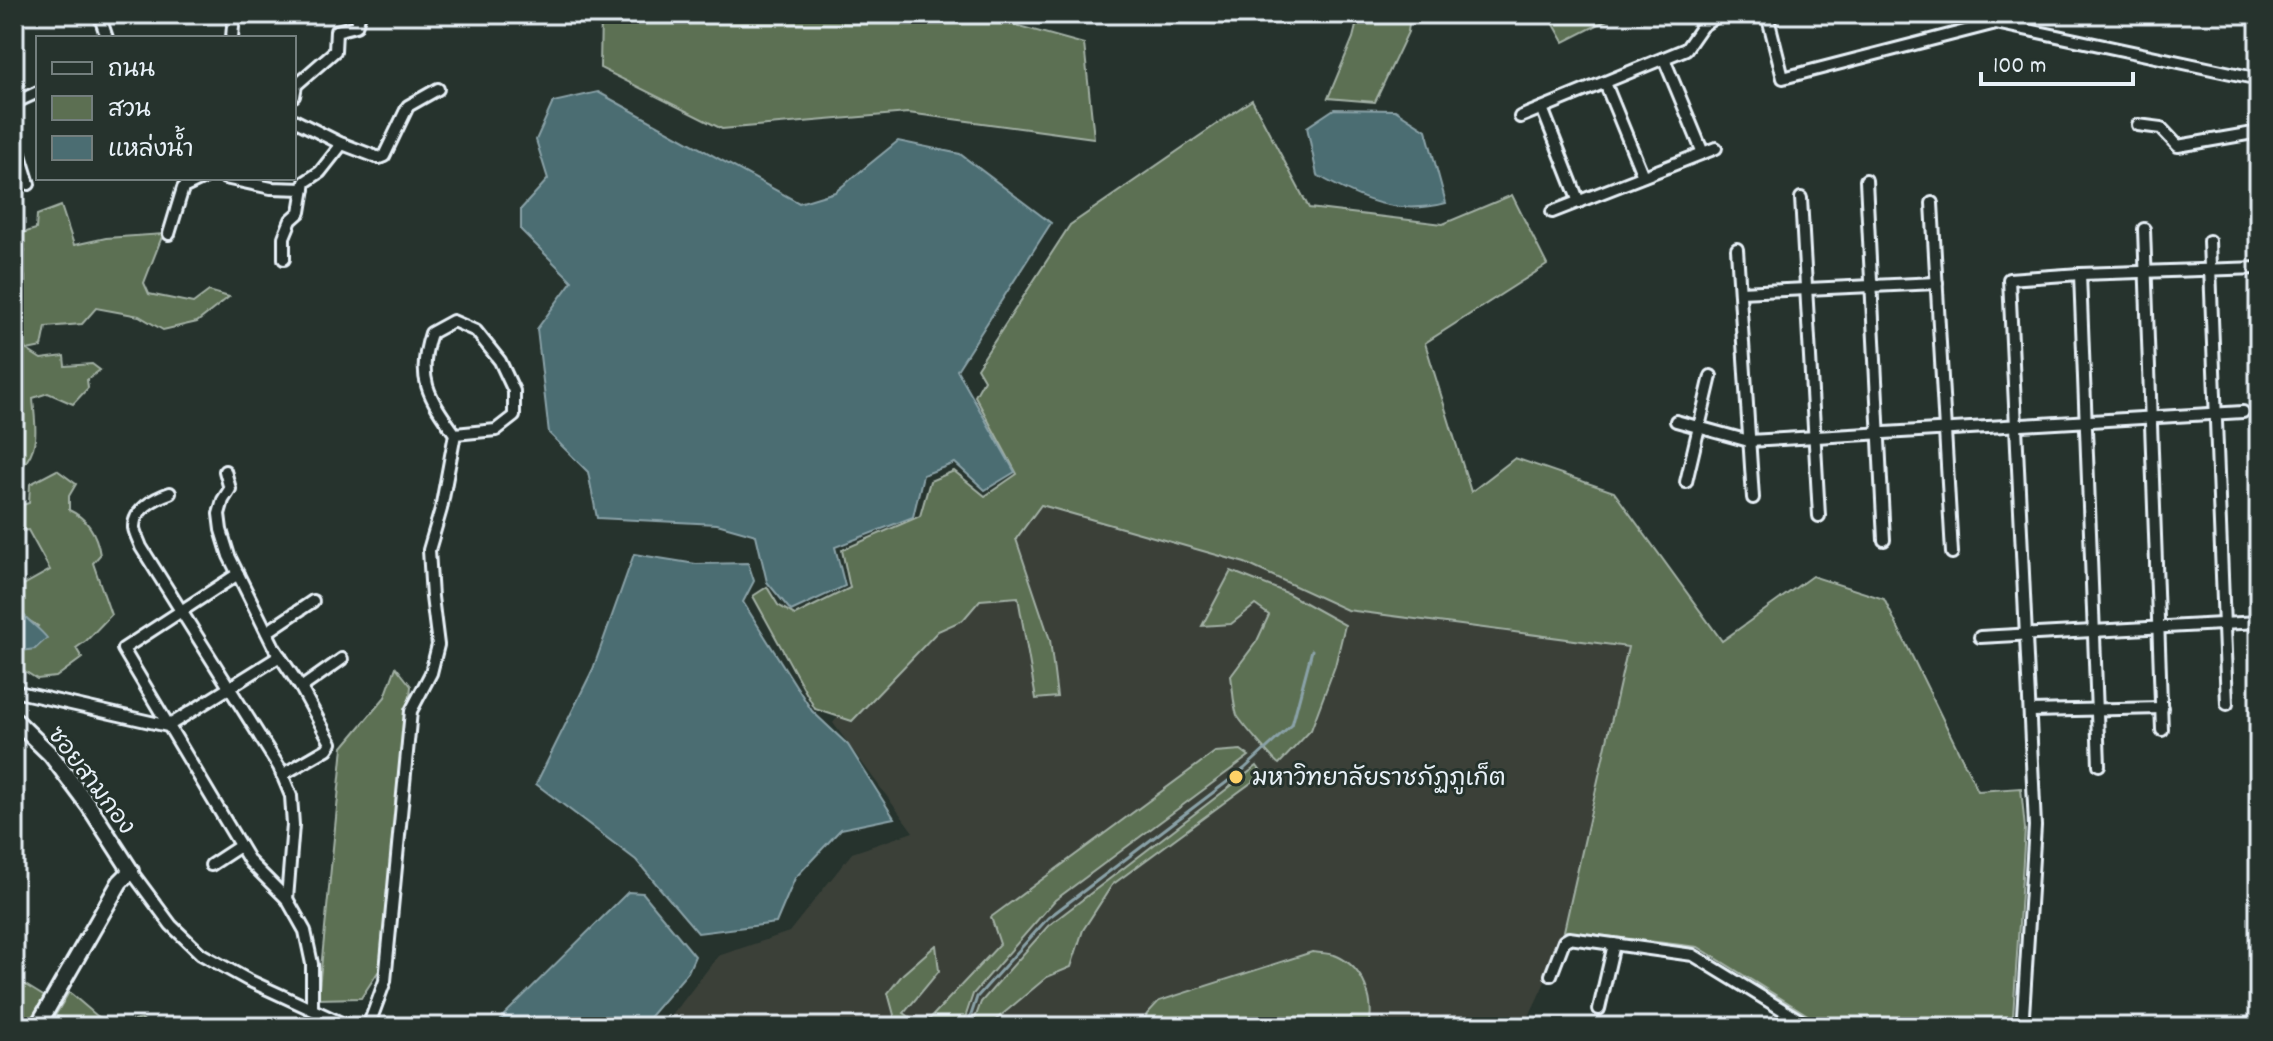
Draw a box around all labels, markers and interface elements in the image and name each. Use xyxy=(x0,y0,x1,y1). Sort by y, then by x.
legend xyxy=(36,36,296,180)
scale bar xyxy=(1981,36,2133,86)
text: 100 m xyxy=(1993,50,2046,84)
text: ถนน xyxy=(108,54,155,88)
text: สวน xyxy=(108,94,151,128)
text: แหล่งน้ำ xyxy=(108,125,194,168)
street label: ซอยสามกอง xyxy=(38,721,142,843)
place label: มหาวิทยาลัยราชภัฏภูเก็ต xyxy=(1252,762,1506,797)
marker: มหาวิทยาลัยราชภัฏภูเก็ต xyxy=(1227,768,1245,786)

